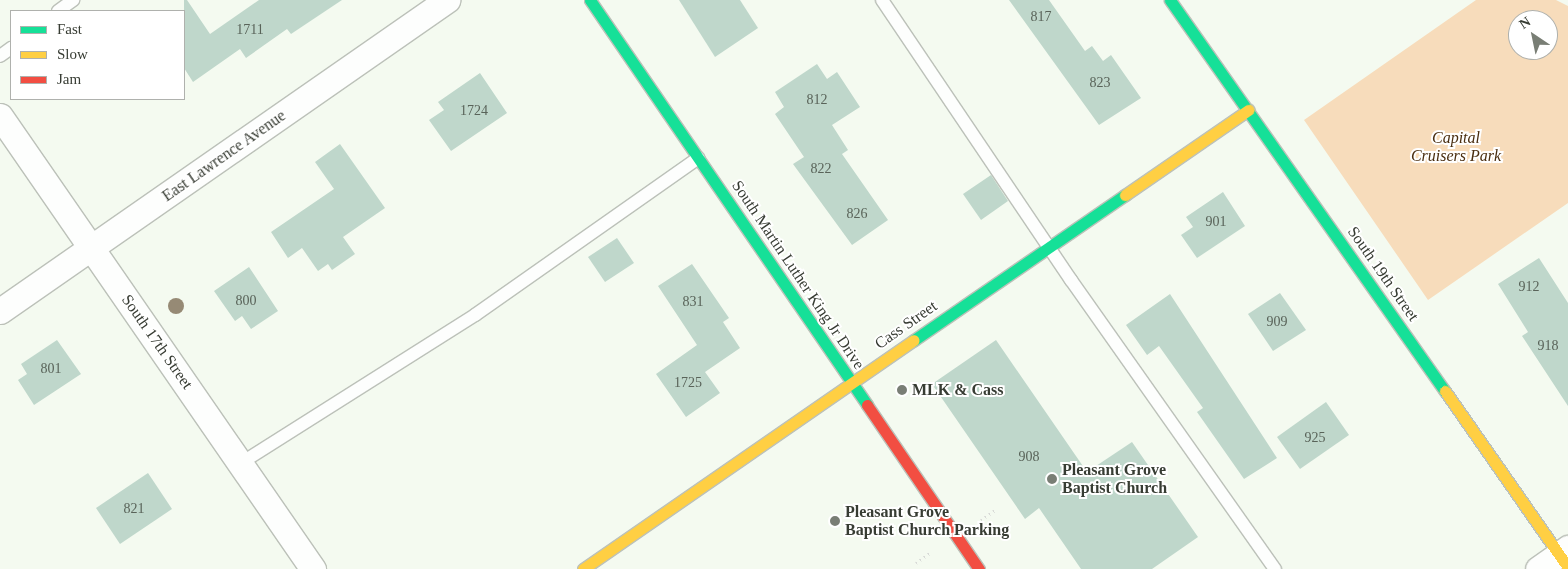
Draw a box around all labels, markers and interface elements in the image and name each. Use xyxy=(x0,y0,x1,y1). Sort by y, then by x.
house number: 817 xyxy=(1030,9,1052,25)
legend xyxy=(10,10,185,100)
north arrow xyxy=(1508,10,1558,60)
text: N xyxy=(1517,14,1533,32)
text: Fast xyxy=(57,21,82,37)
house number: 1711 xyxy=(236,22,264,38)
text: Slow xyxy=(57,46,88,62)
text: Jam xyxy=(57,71,81,87)
house number: 823 xyxy=(1090,75,1110,91)
house number: 812 xyxy=(806,92,828,108)
house number: 1724 xyxy=(460,103,488,119)
street label: East Lawrence Avenue xyxy=(158,106,290,206)
park label: Capital Cruisers Park xyxy=(1411,128,1501,166)
house number: 822 xyxy=(810,161,831,177)
street label: South Martin Luther King Jr Drive xyxy=(728,177,868,373)
house number: 826 xyxy=(846,206,868,222)
house number: 901 xyxy=(1206,214,1226,230)
street label: South 19th Street xyxy=(1343,223,1423,325)
house number: 912 xyxy=(1518,279,1540,295)
street label: South 17th Street xyxy=(117,291,197,393)
house number: 800 xyxy=(236,293,256,309)
house number: 831 xyxy=(682,294,704,310)
street label: Cass Street xyxy=(871,297,941,353)
house number: 909 xyxy=(1266,314,1288,330)
house number: 918 xyxy=(1538,338,1559,354)
house number: 801 xyxy=(40,361,61,377)
house number: 1725 xyxy=(674,375,702,391)
place label: MLK & Cass xyxy=(912,380,1004,400)
marker: MLK & Cass xyxy=(896,384,908,396)
house number: 925 xyxy=(1304,430,1326,446)
house number: 908 xyxy=(1019,449,1040,465)
place label: Pleasant Grove Baptist Church xyxy=(1062,460,1167,498)
marker: Pleasant Grove Baptist Church xyxy=(1046,473,1058,485)
house number: 821 xyxy=(124,501,144,517)
place label: Pleasant Grove Baptist Church Parking xyxy=(845,502,1009,540)
marker: Pleasant Grove Baptist Church Parking xyxy=(829,515,841,527)

